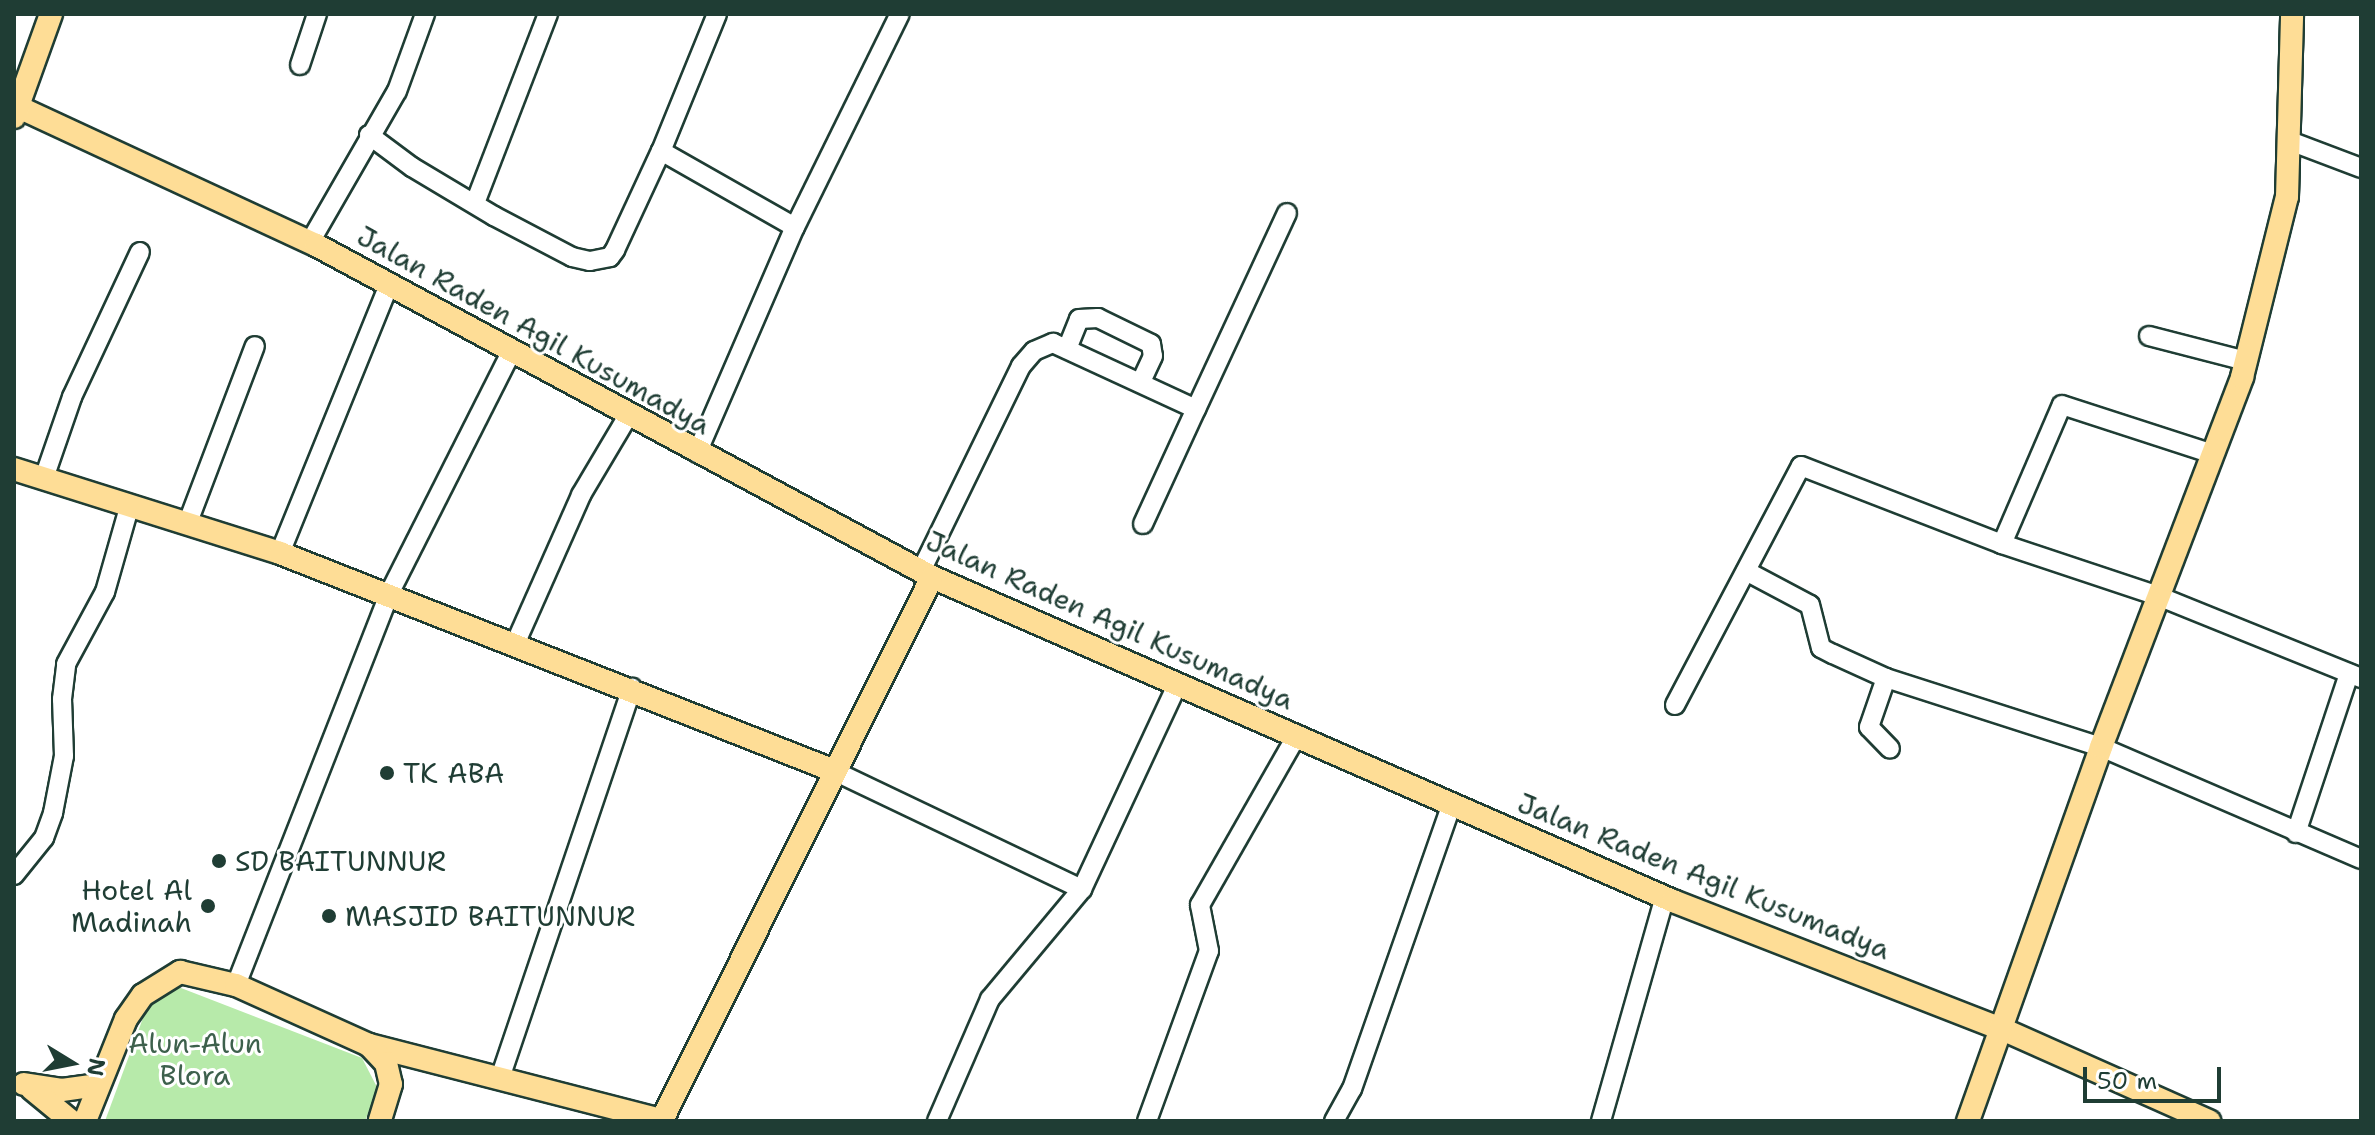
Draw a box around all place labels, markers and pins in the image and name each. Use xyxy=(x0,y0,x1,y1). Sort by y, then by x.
place label: TK ABA xyxy=(403,756,504,790)
marker: TK ABA xyxy=(378,764,396,782)
place label: SD BAITUNNUR xyxy=(235,844,446,878)
marker: SD BAITUNNUR xyxy=(210,852,228,870)
place label: Hotel Al Madinah xyxy=(71,873,192,939)
marker: Hotel Al Madinah xyxy=(199,897,217,915)
place label: MASJID BAITUNNUR xyxy=(345,899,635,933)
marker: MASJID BAITUNNUR xyxy=(320,907,338,925)

